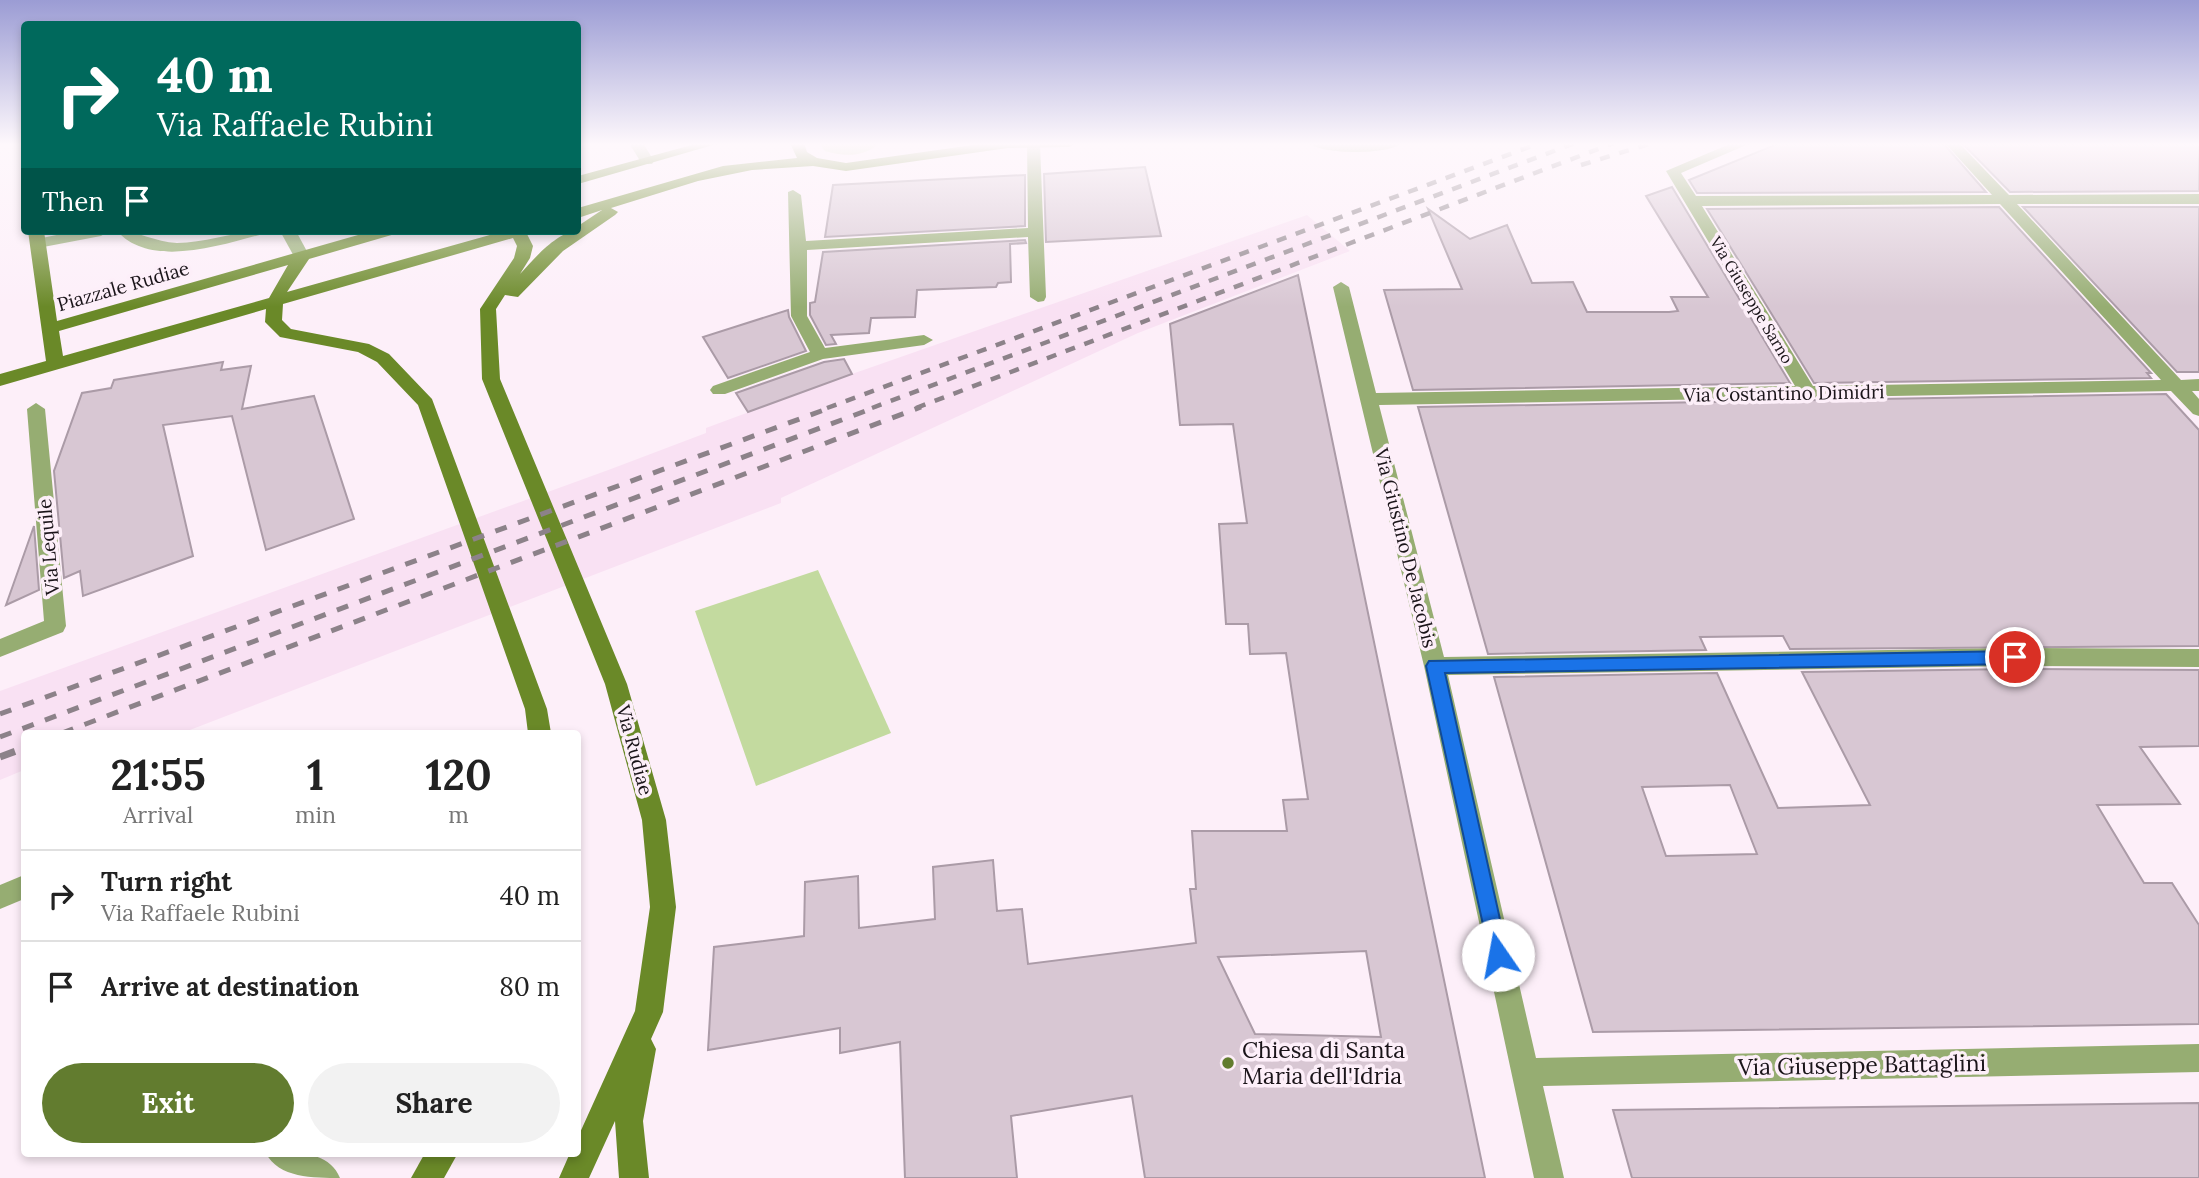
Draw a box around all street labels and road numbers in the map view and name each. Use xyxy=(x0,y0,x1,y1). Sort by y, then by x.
street label: Via Giuseppe Sarno xyxy=(1706,232,1798,367)
street label: Piazzale Rudiae xyxy=(54,256,192,316)
street label: Via Costantino Dimidri xyxy=(1682,379,1885,407)
street label: Via Giustino De Jacobis xyxy=(1369,445,1442,651)
street label: Via Lequile xyxy=(32,498,64,597)
street label: Via Rudiae xyxy=(611,701,659,798)
street label: Via Giuseppe Battaglini xyxy=(1737,1048,1986,1081)

